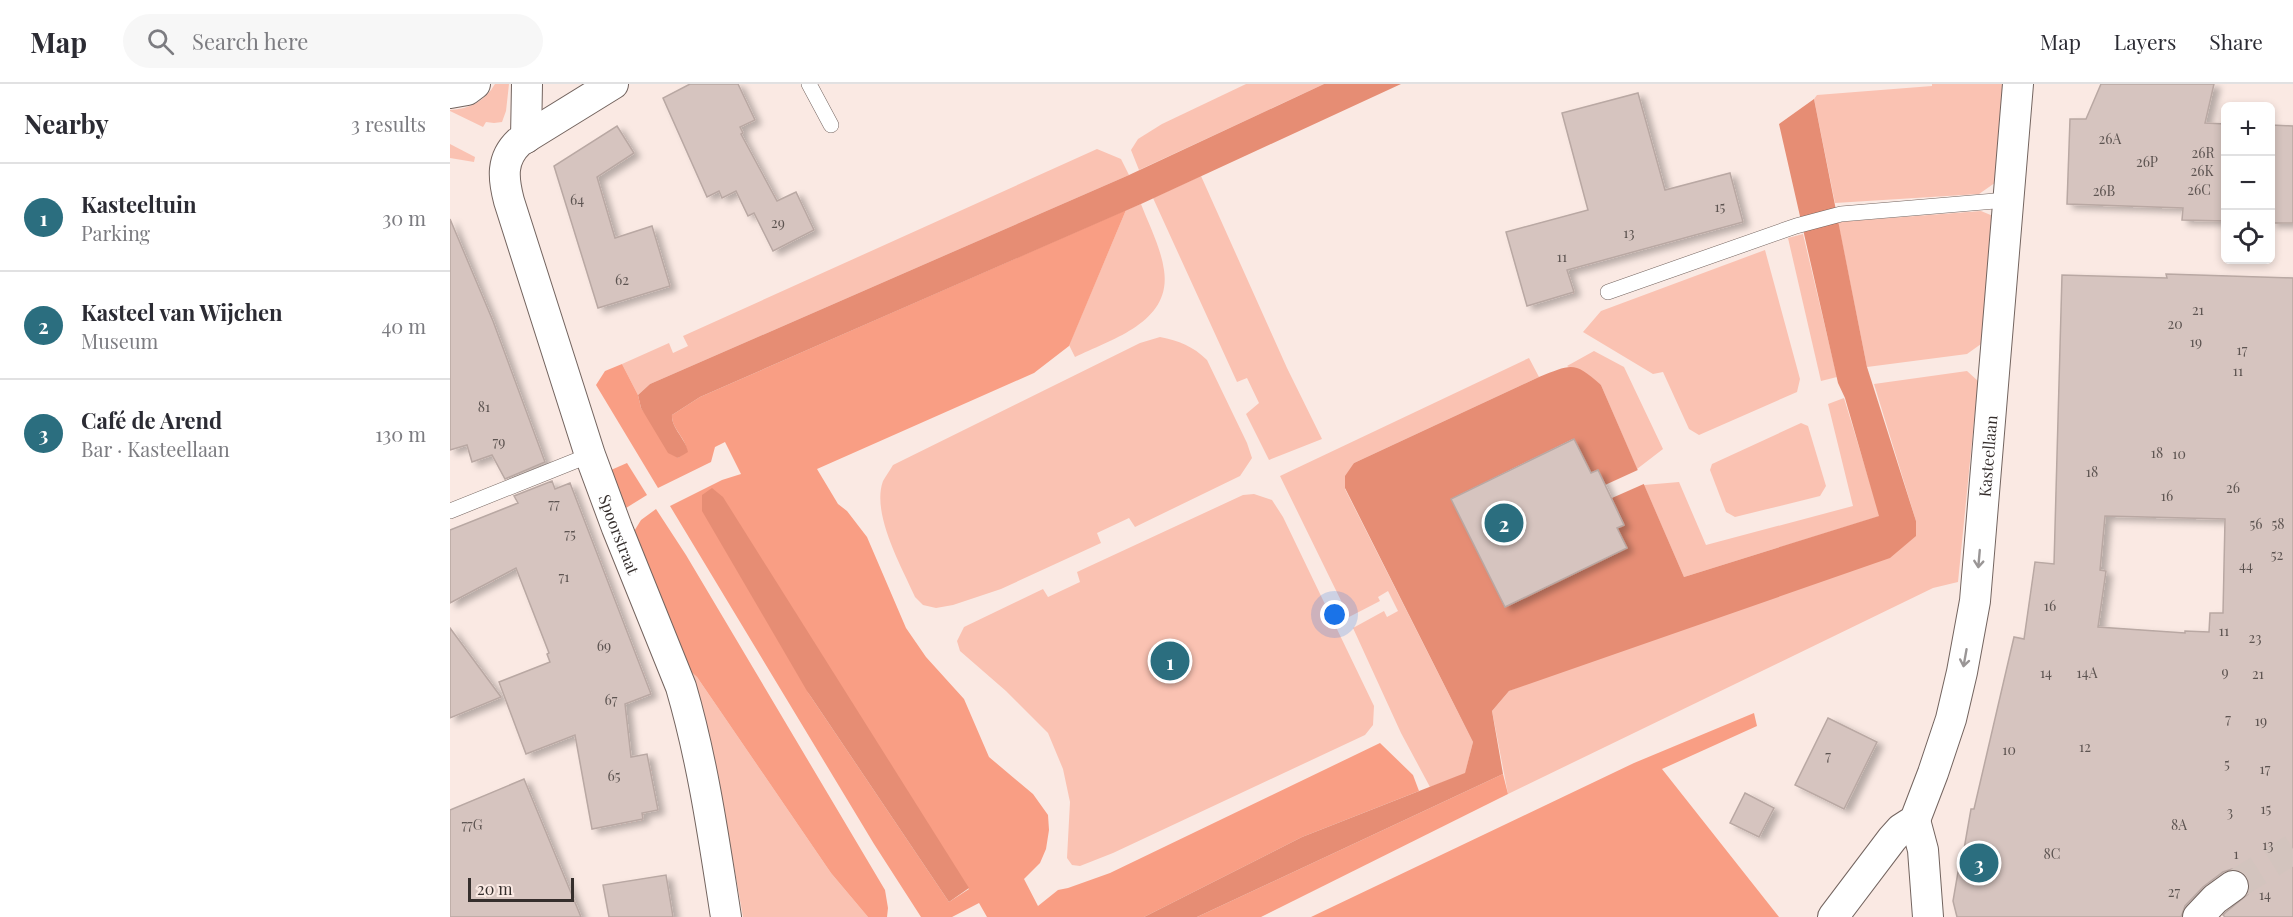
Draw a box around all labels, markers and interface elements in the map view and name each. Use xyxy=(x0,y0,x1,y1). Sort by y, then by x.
search box xyxy=(123,14,543,68)
text: Map xyxy=(30,23,87,60)
icon: search xyxy=(144,25,177,58)
text: Search here xyxy=(192,26,308,56)
text: Map xyxy=(2040,27,2081,55)
text: Layers xyxy=(2114,27,2176,55)
text: Share xyxy=(2209,27,2263,55)
map controls xyxy=(2221,102,2275,264)
button: + xyxy=(2221,102,2275,156)
text: Nearby xyxy=(24,106,109,141)
text: 3 results xyxy=(351,110,426,137)
house number: 26A xyxy=(2099,129,2122,148)
house number: 26R xyxy=(2191,143,2215,162)
house number: 26P xyxy=(2136,152,2158,171)
button: − xyxy=(2221,156,2275,210)
house number: 26K xyxy=(2190,161,2214,180)
house number: 26C xyxy=(2187,180,2211,199)
house number: 26B xyxy=(2093,181,2116,200)
text: Kasteeltuin xyxy=(81,189,196,219)
house number: 64 xyxy=(570,190,584,209)
house number: 15 xyxy=(1715,197,1726,216)
text: 1 xyxy=(40,204,47,231)
text: 30 m xyxy=(382,204,426,231)
button: locate xyxy=(2221,210,2275,264)
house number: 29 xyxy=(771,213,785,232)
text: Parking xyxy=(81,219,150,246)
house number: 13 xyxy=(1623,223,1635,242)
house number: 11 xyxy=(1557,247,1567,266)
house number: 62 xyxy=(615,270,629,289)
text: Kasteel van Wijchen xyxy=(81,297,283,327)
house number: 21 xyxy=(2192,300,2204,319)
text: 2 xyxy=(38,312,49,339)
text: 40 m xyxy=(381,312,426,339)
house number: 20 xyxy=(2167,314,2183,333)
text: Museum xyxy=(81,327,158,354)
house number: 19 xyxy=(2190,332,2202,351)
house number: 17 xyxy=(2237,340,2248,359)
house number: 11 xyxy=(2233,361,2243,380)
house number: 81 xyxy=(478,397,490,416)
text: Café de Arend xyxy=(81,405,222,435)
street label: Kasteellaan xyxy=(1973,414,2001,498)
text: 3 xyxy=(39,420,48,447)
text: 130 m xyxy=(375,420,426,447)
house number: 79 xyxy=(493,432,505,451)
text: Bar · Kasteellaan xyxy=(81,435,230,462)
house number: 18 xyxy=(2151,443,2163,462)
house number: 10 xyxy=(2172,444,2186,463)
house number: 18 xyxy=(2086,462,2098,481)
house number: 26 xyxy=(2226,478,2240,497)
house number: 16 xyxy=(2161,486,2173,505)
street label: Spoorstraat xyxy=(595,491,645,577)
house number: 77 xyxy=(548,494,560,513)
pin: 2 xyxy=(1484,500,1524,546)
house number: 56 xyxy=(2249,514,2263,533)
house number: 58 xyxy=(2271,514,2285,533)
house number: 75 xyxy=(564,524,576,543)
house number: 52 xyxy=(2271,545,2284,564)
one-way arrow xyxy=(1973,548,1984,568)
house number: 44 xyxy=(2239,556,2253,575)
house number: 71 xyxy=(559,567,569,586)
house number: 16 xyxy=(2044,596,2056,615)
your location xyxy=(1320,600,1349,629)
house number: 11 xyxy=(2219,621,2229,640)
house number: 23 xyxy=(2248,628,2262,647)
house number: 69 xyxy=(597,636,611,655)
pin: 1 xyxy=(1150,638,1190,684)
one-way arrow xyxy=(1959,648,1970,667)
house number: 9 xyxy=(2221,662,2229,681)
house number: 14 xyxy=(2040,663,2052,682)
house number: 14A xyxy=(2077,663,2098,682)
house number: 21 xyxy=(2252,664,2264,683)
house number: 67 xyxy=(605,690,618,709)
house number: 7 xyxy=(2225,709,2231,728)
house number: 19 xyxy=(2255,711,2267,730)
house number: 12 xyxy=(2079,737,2091,756)
house number: 10 xyxy=(2002,740,2016,759)
house number: 7 xyxy=(1825,746,1831,765)
house number: 5 xyxy=(2224,754,2230,773)
house number: 17 xyxy=(2260,759,2271,778)
house number: 65 xyxy=(607,766,621,785)
house number: 15 xyxy=(2261,799,2272,818)
house number: 3 xyxy=(2227,802,2233,821)
house number: 77G xyxy=(461,815,483,834)
house number: 8A xyxy=(2171,815,2187,834)
house number: 13 xyxy=(2262,835,2274,854)
pin: 3 xyxy=(1960,840,1999,886)
house number: 8C xyxy=(2044,844,2060,863)
house number: 1 xyxy=(2233,844,2239,863)
scale bar xyxy=(468,875,574,902)
text: 20 m xyxy=(477,878,512,899)
house number: 27 xyxy=(2168,882,2181,901)
house number: 14 xyxy=(2259,885,2271,904)

